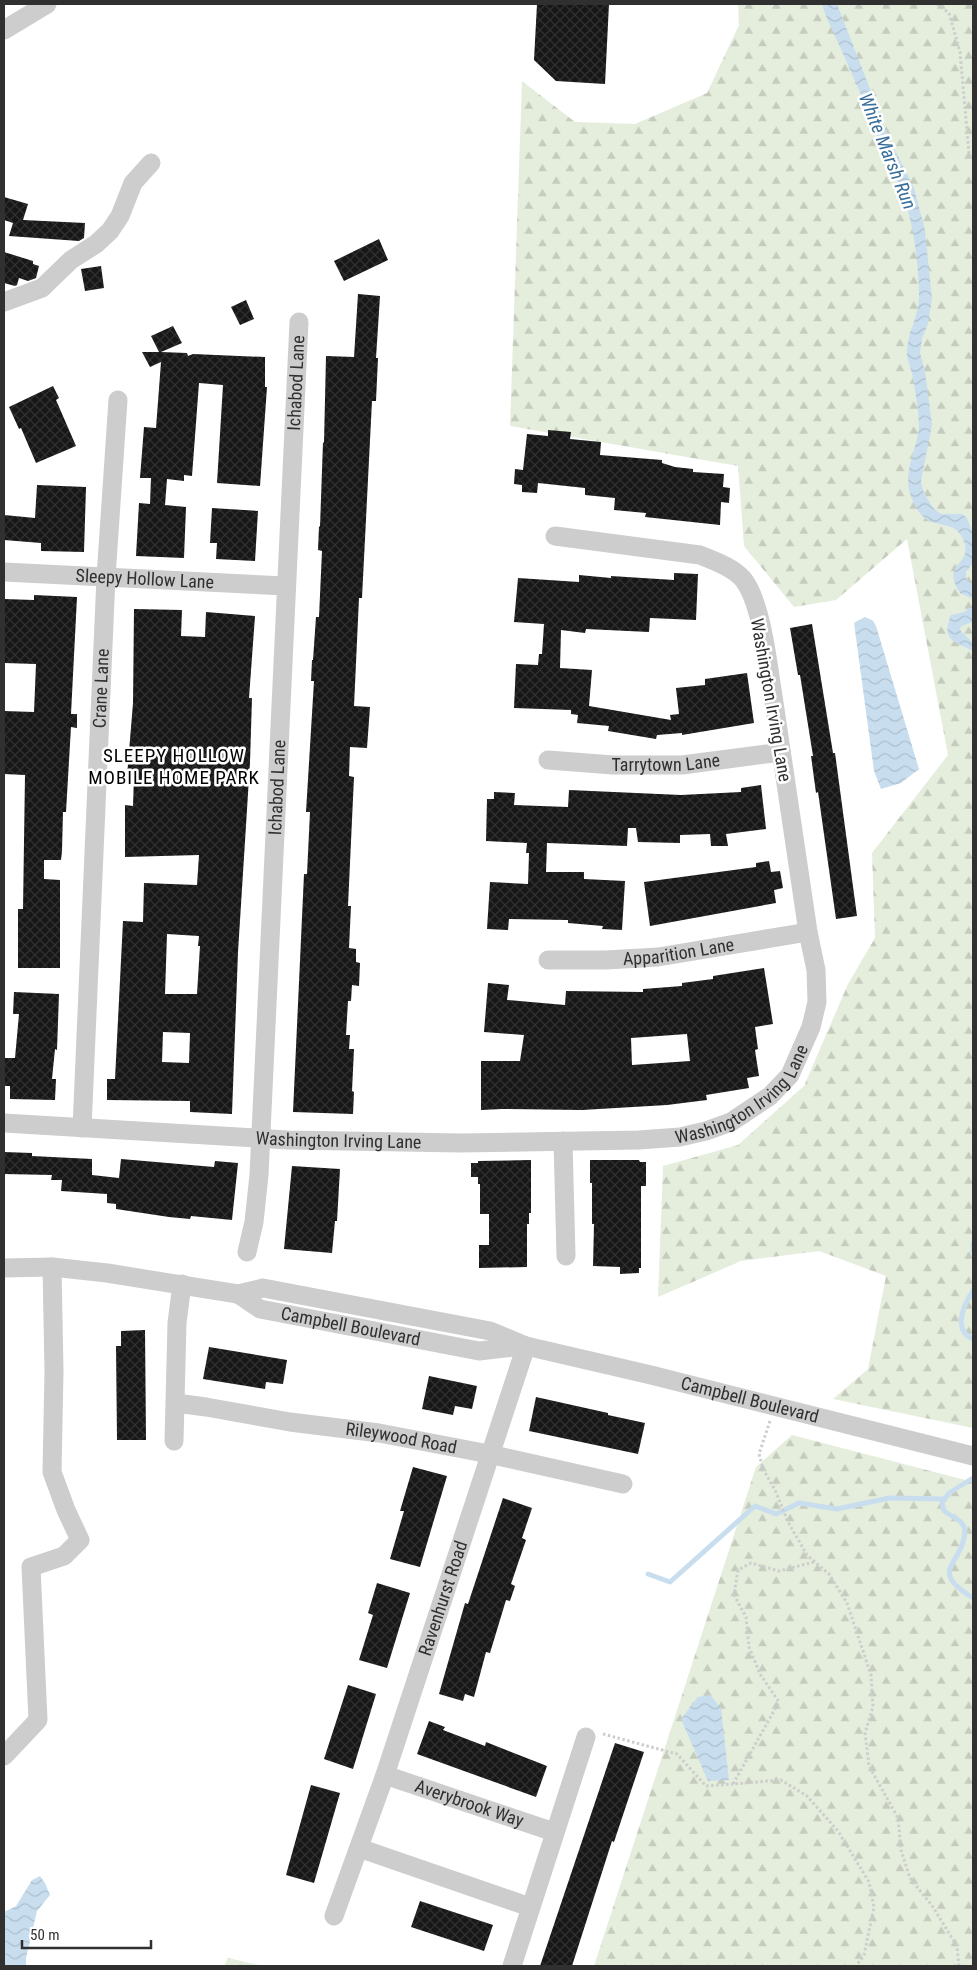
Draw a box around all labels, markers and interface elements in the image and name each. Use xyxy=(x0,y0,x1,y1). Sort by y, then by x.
water label: White Marsh Run xyxy=(854,90,921,213)
street label: Ichabod Lane xyxy=(283,335,308,431)
street label: Sleepy Hollow Lane xyxy=(75,565,215,592)
street label: Washington Irving Lane xyxy=(747,616,796,783)
street label: Crane Lane xyxy=(88,648,113,729)
street label: Ichabod Lane xyxy=(264,739,289,836)
district label: SLEEPY HOLLOW MOBILE HOME PARK xyxy=(88,744,260,789)
street label: Tarrytown Lane xyxy=(611,749,721,775)
street label: Apparition Lane xyxy=(622,933,736,969)
street label: Washington Irving Lane xyxy=(673,1041,812,1148)
street label: Washington Irving Lane xyxy=(255,1127,422,1152)
street label: Campbell Boulevard xyxy=(279,1302,422,1350)
street label: Campbell Boulevard xyxy=(679,1372,821,1427)
street label: Rileywood Road xyxy=(344,1418,459,1458)
street label: Ravenhurst Road xyxy=(414,1538,471,1658)
street label: Averybrook Way xyxy=(413,1775,527,1831)
scale bar xyxy=(22,1918,151,1950)
text: 50 m xyxy=(30,1926,60,1944)

